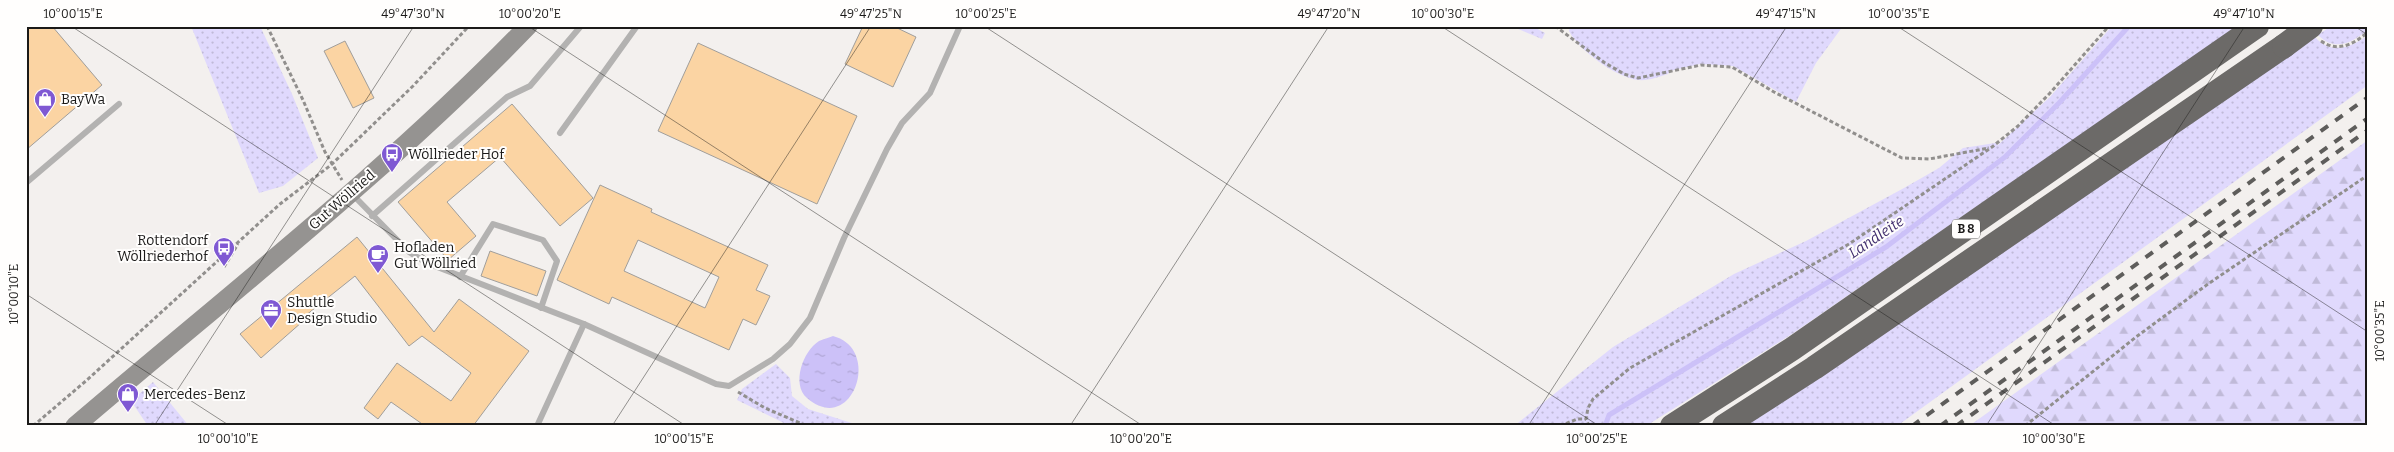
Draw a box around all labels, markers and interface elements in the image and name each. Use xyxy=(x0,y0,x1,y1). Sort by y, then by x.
text: 10°00'15"E xyxy=(43,7,103,21)
text: 49°47'30"N xyxy=(381,7,445,21)
text: 10°00'20"E xyxy=(499,7,561,21)
text: 49°47'25"N xyxy=(840,7,902,21)
text: 10°00'25"E xyxy=(956,7,1016,21)
text: 49°47'20"N xyxy=(1297,7,1361,21)
text: 10°00'30"E xyxy=(1412,7,1474,21)
text: 49°47'15"N xyxy=(1756,7,1817,21)
text: 10°00'35"E xyxy=(1868,7,1930,21)
text: 49°47'10"N xyxy=(2213,7,2275,21)
shop icon: BayWa xyxy=(33,87,57,118)
place label: BayWa xyxy=(61,91,106,108)
bus stop icon: Wöllrieder Hof xyxy=(380,142,404,173)
place label: Wöllrieder Hof xyxy=(408,146,505,163)
street label: Gut Wöllried xyxy=(305,167,379,233)
water label: Landleite xyxy=(1845,212,1908,262)
road number: B 8 xyxy=(1952,220,1980,238)
place label: Rottendorf Wöllriederhof xyxy=(117,232,209,265)
bus stop icon: Rottendorf Wöllriederhof xyxy=(212,236,236,267)
place label: Hofladen Gut Wöllried xyxy=(394,239,476,272)
cafe icon: Hofladen Gut Wöllried xyxy=(366,243,390,274)
text: 10°00'10"E xyxy=(7,264,21,324)
place label: Shuttle Design Studio xyxy=(287,294,377,327)
office icon: Shuttle Design Studio xyxy=(259,298,283,329)
text: 10°00'35"E xyxy=(2373,300,2387,362)
shop icon: Mercedes-Benz xyxy=(116,382,140,413)
place label: Mercedes-Benz xyxy=(144,386,246,403)
text: 10°00'10"E xyxy=(198,432,258,446)
text: 10°00'15"E xyxy=(654,432,714,446)
text: 10°00'20"E xyxy=(1110,432,1172,446)
text: 10°00'25"E xyxy=(1567,432,1627,446)
text: 10°00'30"E xyxy=(2023,432,2085,446)

